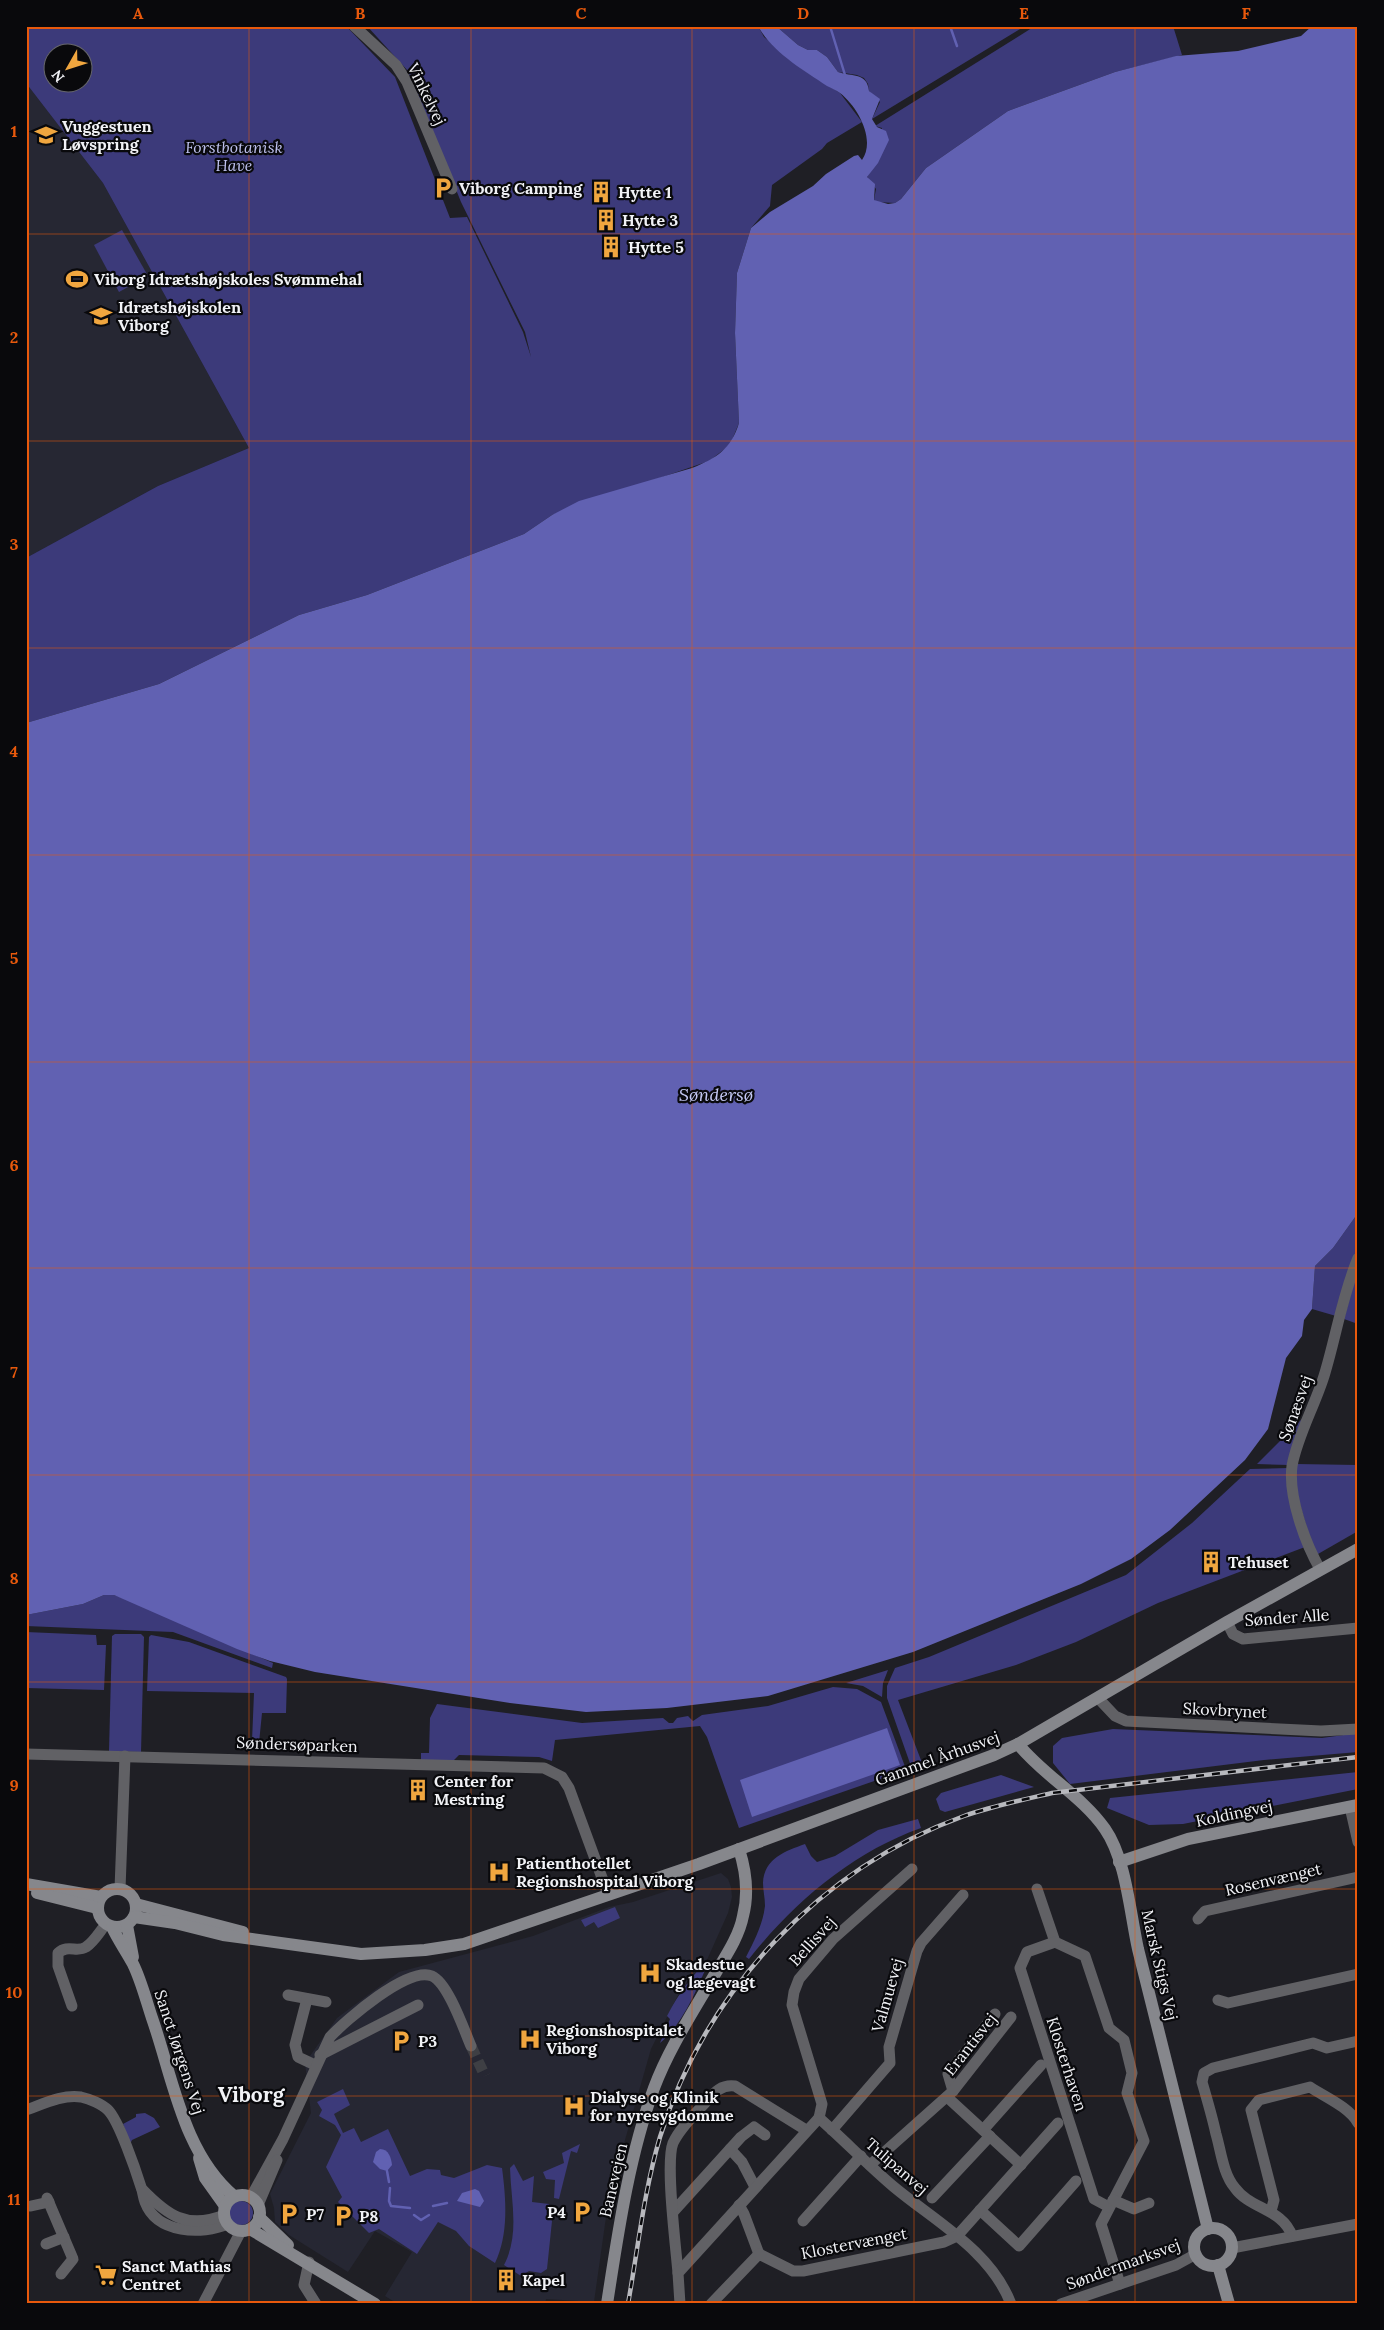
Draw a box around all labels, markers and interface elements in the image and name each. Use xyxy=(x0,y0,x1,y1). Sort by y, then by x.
text: A xyxy=(133,3,144,23)
text: B xyxy=(355,3,366,23)
text: C xyxy=(575,3,587,23)
text: D xyxy=(797,3,809,23)
text: E xyxy=(1019,3,1029,23)
text: F xyxy=(1241,3,1251,23)
north arrow xyxy=(42,42,92,92)
street label: Vinkelvej xyxy=(403,59,451,128)
text: N xyxy=(47,66,68,86)
place label: Vuggestuen Løvspring xyxy=(62,116,152,154)
text: 1 xyxy=(11,121,17,141)
school or university icon: Vuggestuen Løvspring xyxy=(33,122,59,148)
park label: Forstbotanisk Have xyxy=(185,137,283,175)
parking icon: Viborg Camping xyxy=(430,175,456,201)
place label: Viborg Camping xyxy=(459,178,583,198)
building icon: Hytte 1 xyxy=(588,179,614,205)
place label: Hytte 1 xyxy=(618,182,672,202)
building icon: Hytte 3 xyxy=(593,207,619,233)
place label: Hytte 3 xyxy=(622,210,678,230)
building icon: Hytte 5 xyxy=(598,234,624,260)
place label: Hytte 5 xyxy=(628,237,684,257)
sports icon: Viborg Idrætshøjskoles Svømmehal xyxy=(64,266,90,292)
place label: Viborg Idrætshøjskoles Svømmehal xyxy=(94,269,362,289)
place label: Idrætshøjskolen Viborg xyxy=(118,297,241,335)
school or university icon: Idrætshøjskolen Viborg xyxy=(88,303,114,329)
text: 2 xyxy=(10,327,18,347)
text: 3 xyxy=(10,534,19,554)
text: 4 xyxy=(10,741,19,761)
text: 5 xyxy=(10,948,19,968)
water label: Søndersø xyxy=(679,1083,753,1106)
text: 6 xyxy=(9,1155,19,1175)
text: 7 xyxy=(10,1362,18,1382)
street label: Sønæsvej xyxy=(1274,1372,1316,1444)
building icon: Tehuset xyxy=(1198,1549,1224,1575)
place label: Tehuset xyxy=(1228,1552,1289,1572)
text: 8 xyxy=(9,1568,19,1588)
street label: Sønder Alle xyxy=(1244,1604,1330,1630)
street label: Skovbrynet xyxy=(1182,1698,1268,1722)
street label: Gammel Århusvej xyxy=(872,1726,1002,1790)
street label: Søndersøparken xyxy=(236,1732,358,1756)
place label: Center for Mestring xyxy=(434,1771,514,1809)
text: 9 xyxy=(9,1775,19,1795)
building icon: Center for Mestring xyxy=(405,1777,431,1803)
street label: Koldingvej xyxy=(1194,1795,1274,1831)
place label: Patienthotellet Regionshospital Viborg xyxy=(516,1853,694,1891)
street label: Rosenvænget xyxy=(1223,1858,1324,1900)
hospital icon: Patienthotellet Regionshospital Viborg xyxy=(486,1859,512,1885)
street label: Marsk Stigs Vej xyxy=(1138,1908,1182,2022)
street label: Bellisvej xyxy=(784,1912,840,1970)
place label: Skadestue og lægevagt xyxy=(666,1954,756,1992)
street label: Valmuevej xyxy=(867,1956,907,2035)
hospital icon: Skadestue og lægevagt xyxy=(637,1960,663,1986)
text: 10 xyxy=(6,1982,22,2002)
street label: Sanct Jørgens Vej xyxy=(150,1987,210,2117)
street label: Erantisvej xyxy=(939,2009,1001,2079)
street label: Klosterhaven xyxy=(1042,2014,1092,2114)
place label: Regionshospitalet Viborg xyxy=(546,2020,684,2058)
hospital icon: Regionshospitalet Viborg xyxy=(517,2026,543,2052)
parking icon: P3 xyxy=(388,2028,414,2054)
place label: P3 xyxy=(418,2031,437,2051)
district label: Viborg xyxy=(218,2081,286,2108)
place label: Dialyse og Klinik for nyresygdomme xyxy=(590,2087,734,2125)
hospital icon: Dialyse og Klinik for nyresygdomme xyxy=(561,2093,587,2119)
street label: Tulipanvej xyxy=(862,2133,932,2199)
street label: Banevejen xyxy=(595,2141,631,2219)
text: 11 xyxy=(8,2189,21,2209)
parking icon: P4 xyxy=(569,2199,595,2225)
parking icon: P7 xyxy=(276,2201,302,2227)
place label: P4 xyxy=(547,2202,566,2222)
parking icon: P8 xyxy=(330,2203,356,2229)
place label: P7 xyxy=(306,2204,324,2224)
place label: P8 xyxy=(359,2206,378,2226)
street label: Klostervænget xyxy=(799,2223,909,2263)
street label: Søndermarksvej xyxy=(1063,2234,1183,2294)
place label: Sanct Mathias Centret xyxy=(122,2256,231,2294)
supermarket icon: Sanct Mathias Centret xyxy=(93,2262,119,2288)
building icon: Kapel xyxy=(493,2267,519,2293)
place label: Kapel xyxy=(522,2270,565,2290)

